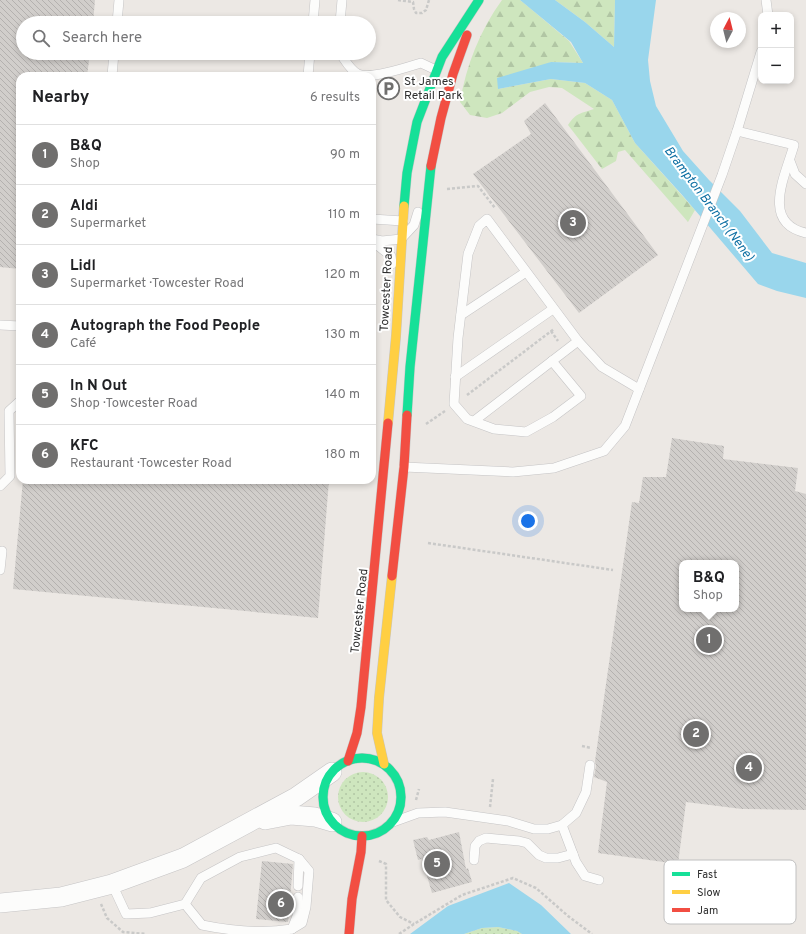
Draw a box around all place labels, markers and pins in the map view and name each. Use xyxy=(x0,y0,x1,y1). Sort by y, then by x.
place label: St James Retail Park xyxy=(404,74,463,104)
parking icon: St James Retail Park xyxy=(376,75,402,101)
pin: 3 xyxy=(560,208,586,238)
pin: 1 xyxy=(696,625,722,655)
pin: 2 xyxy=(683,719,709,749)
pin: 4 xyxy=(736,753,762,783)
pin: 5 xyxy=(424,849,450,879)
pin: 6 xyxy=(268,889,294,919)

